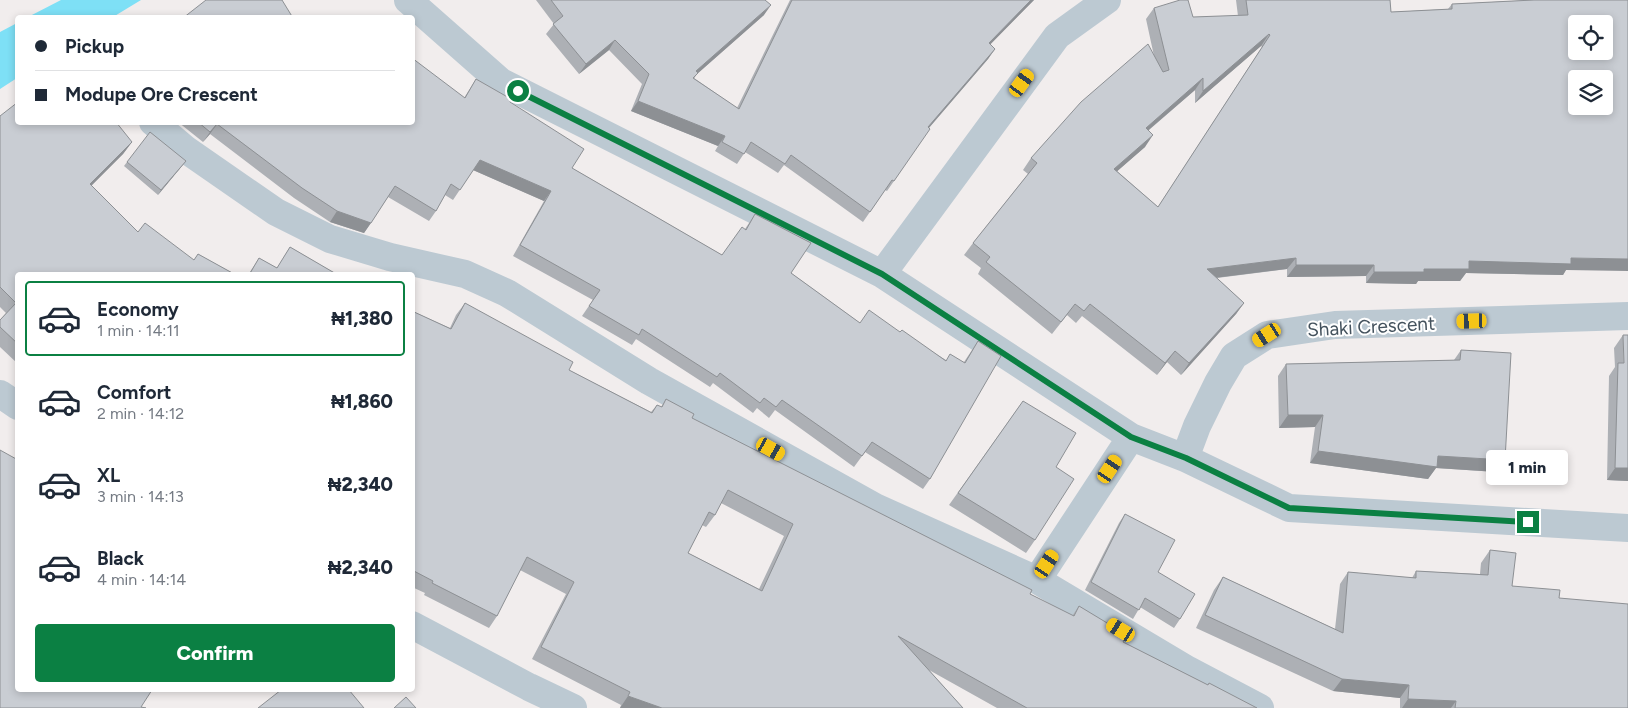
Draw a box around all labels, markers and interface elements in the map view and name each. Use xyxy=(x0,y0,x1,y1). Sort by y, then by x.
map controls xyxy=(1568,15,1613,115)
button: locate xyxy=(1568,15,1613,60)
text: Pickup xyxy=(65,35,124,58)
car xyxy=(1007,66,1036,100)
button: layers xyxy=(1568,70,1613,115)
route start xyxy=(507,80,529,102)
text: Modupe Ore Crescent xyxy=(65,83,258,106)
icon: car xyxy=(37,296,82,341)
text: Economy xyxy=(97,298,179,321)
text: ₦1,380 xyxy=(331,307,393,330)
street label: Shaki Crescent xyxy=(1306,312,1436,341)
car xyxy=(1456,313,1487,329)
text: 1 min · 14:11 xyxy=(97,321,180,340)
car xyxy=(1250,321,1283,349)
icon: car xyxy=(37,379,82,424)
text: Comfort xyxy=(97,381,172,404)
text: ₦1,860 xyxy=(331,390,393,413)
text: 2 min · 14:12 xyxy=(97,404,184,423)
car xyxy=(754,435,787,463)
callout: 1 min xyxy=(1487,450,1569,484)
car xyxy=(1095,452,1124,486)
text: 1 min xyxy=(1508,458,1546,477)
icon: car xyxy=(37,462,82,507)
text: XL xyxy=(97,464,120,487)
text: ₦2,340 xyxy=(328,473,393,496)
text: 3 min · 14:13 xyxy=(97,487,184,506)
route end xyxy=(1517,511,1539,533)
icon: car xyxy=(37,545,82,590)
text: Black xyxy=(97,547,144,570)
car xyxy=(1032,547,1061,581)
text: ₦2,340 xyxy=(328,556,393,579)
text: 4 min · 14:14 xyxy=(97,570,186,589)
car xyxy=(1104,616,1137,644)
button: Confirm xyxy=(35,624,395,682)

